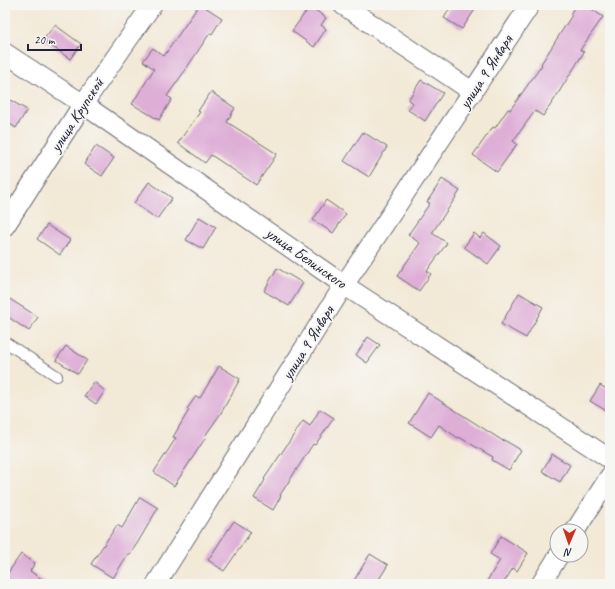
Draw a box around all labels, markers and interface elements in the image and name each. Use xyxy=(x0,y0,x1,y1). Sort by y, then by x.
scale bar xyxy=(28,26,81,52)
street label: улица 9 Января xyxy=(454,31,518,113)
text: 20 m xyxy=(34,32,56,48)
street label: улица Крупской xyxy=(45,73,109,156)
street label: улица Белинского xyxy=(261,222,351,294)
street label: улица 9 Января xyxy=(277,301,339,385)
north arrow xyxy=(549,523,589,563)
text: N xyxy=(563,546,572,560)

